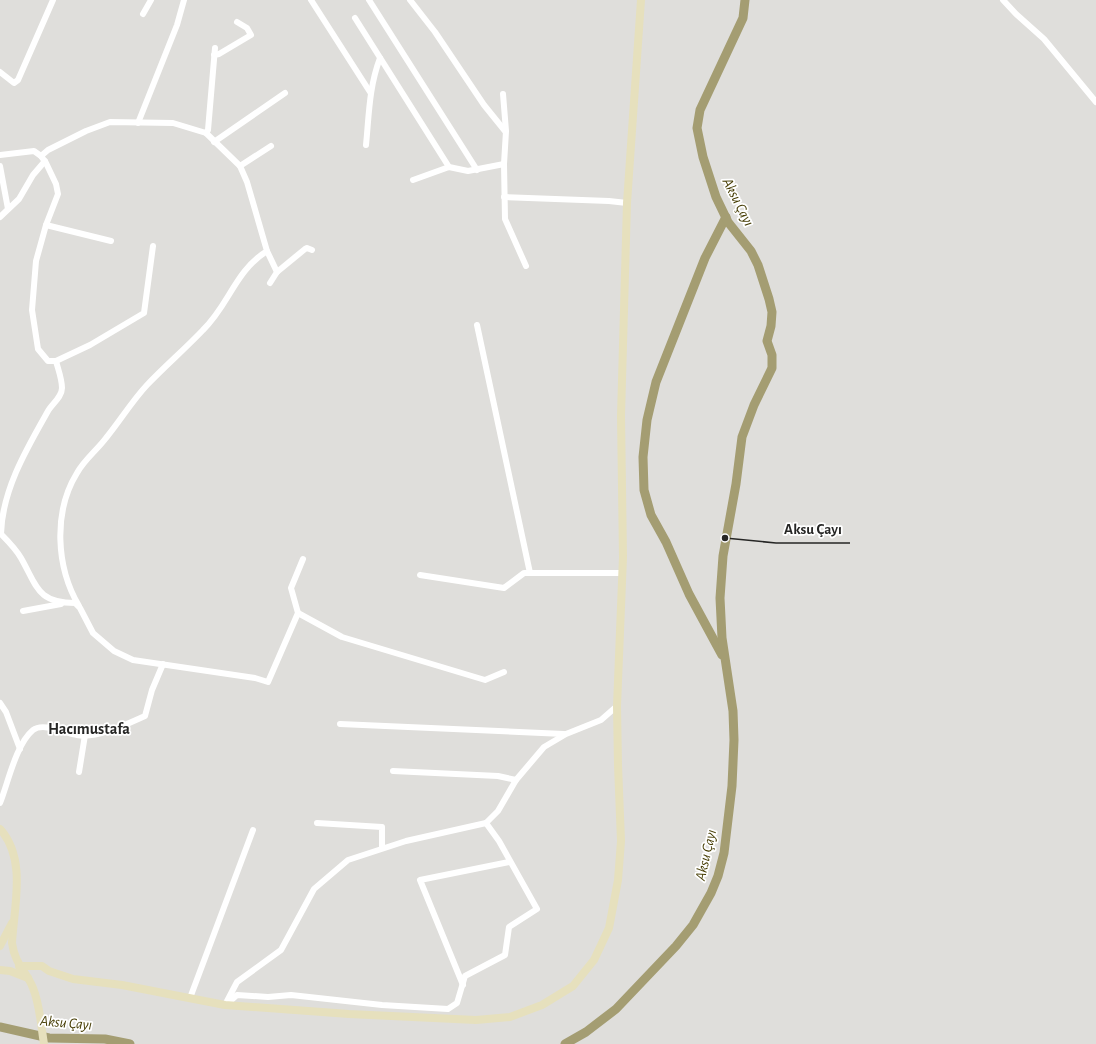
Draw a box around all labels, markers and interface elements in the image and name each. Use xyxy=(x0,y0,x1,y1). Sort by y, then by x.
water label: Aksu Çayı xyxy=(719,175,756,229)
callout: Aksu Çayı xyxy=(776,516,850,543)
text: Aksu Çayı xyxy=(784,522,842,537)
district label: Hacımustafa xyxy=(48,721,130,737)
water label: Aksu Çayı xyxy=(693,828,719,883)
water label: Aksu Çayı xyxy=(38,1013,93,1033)

